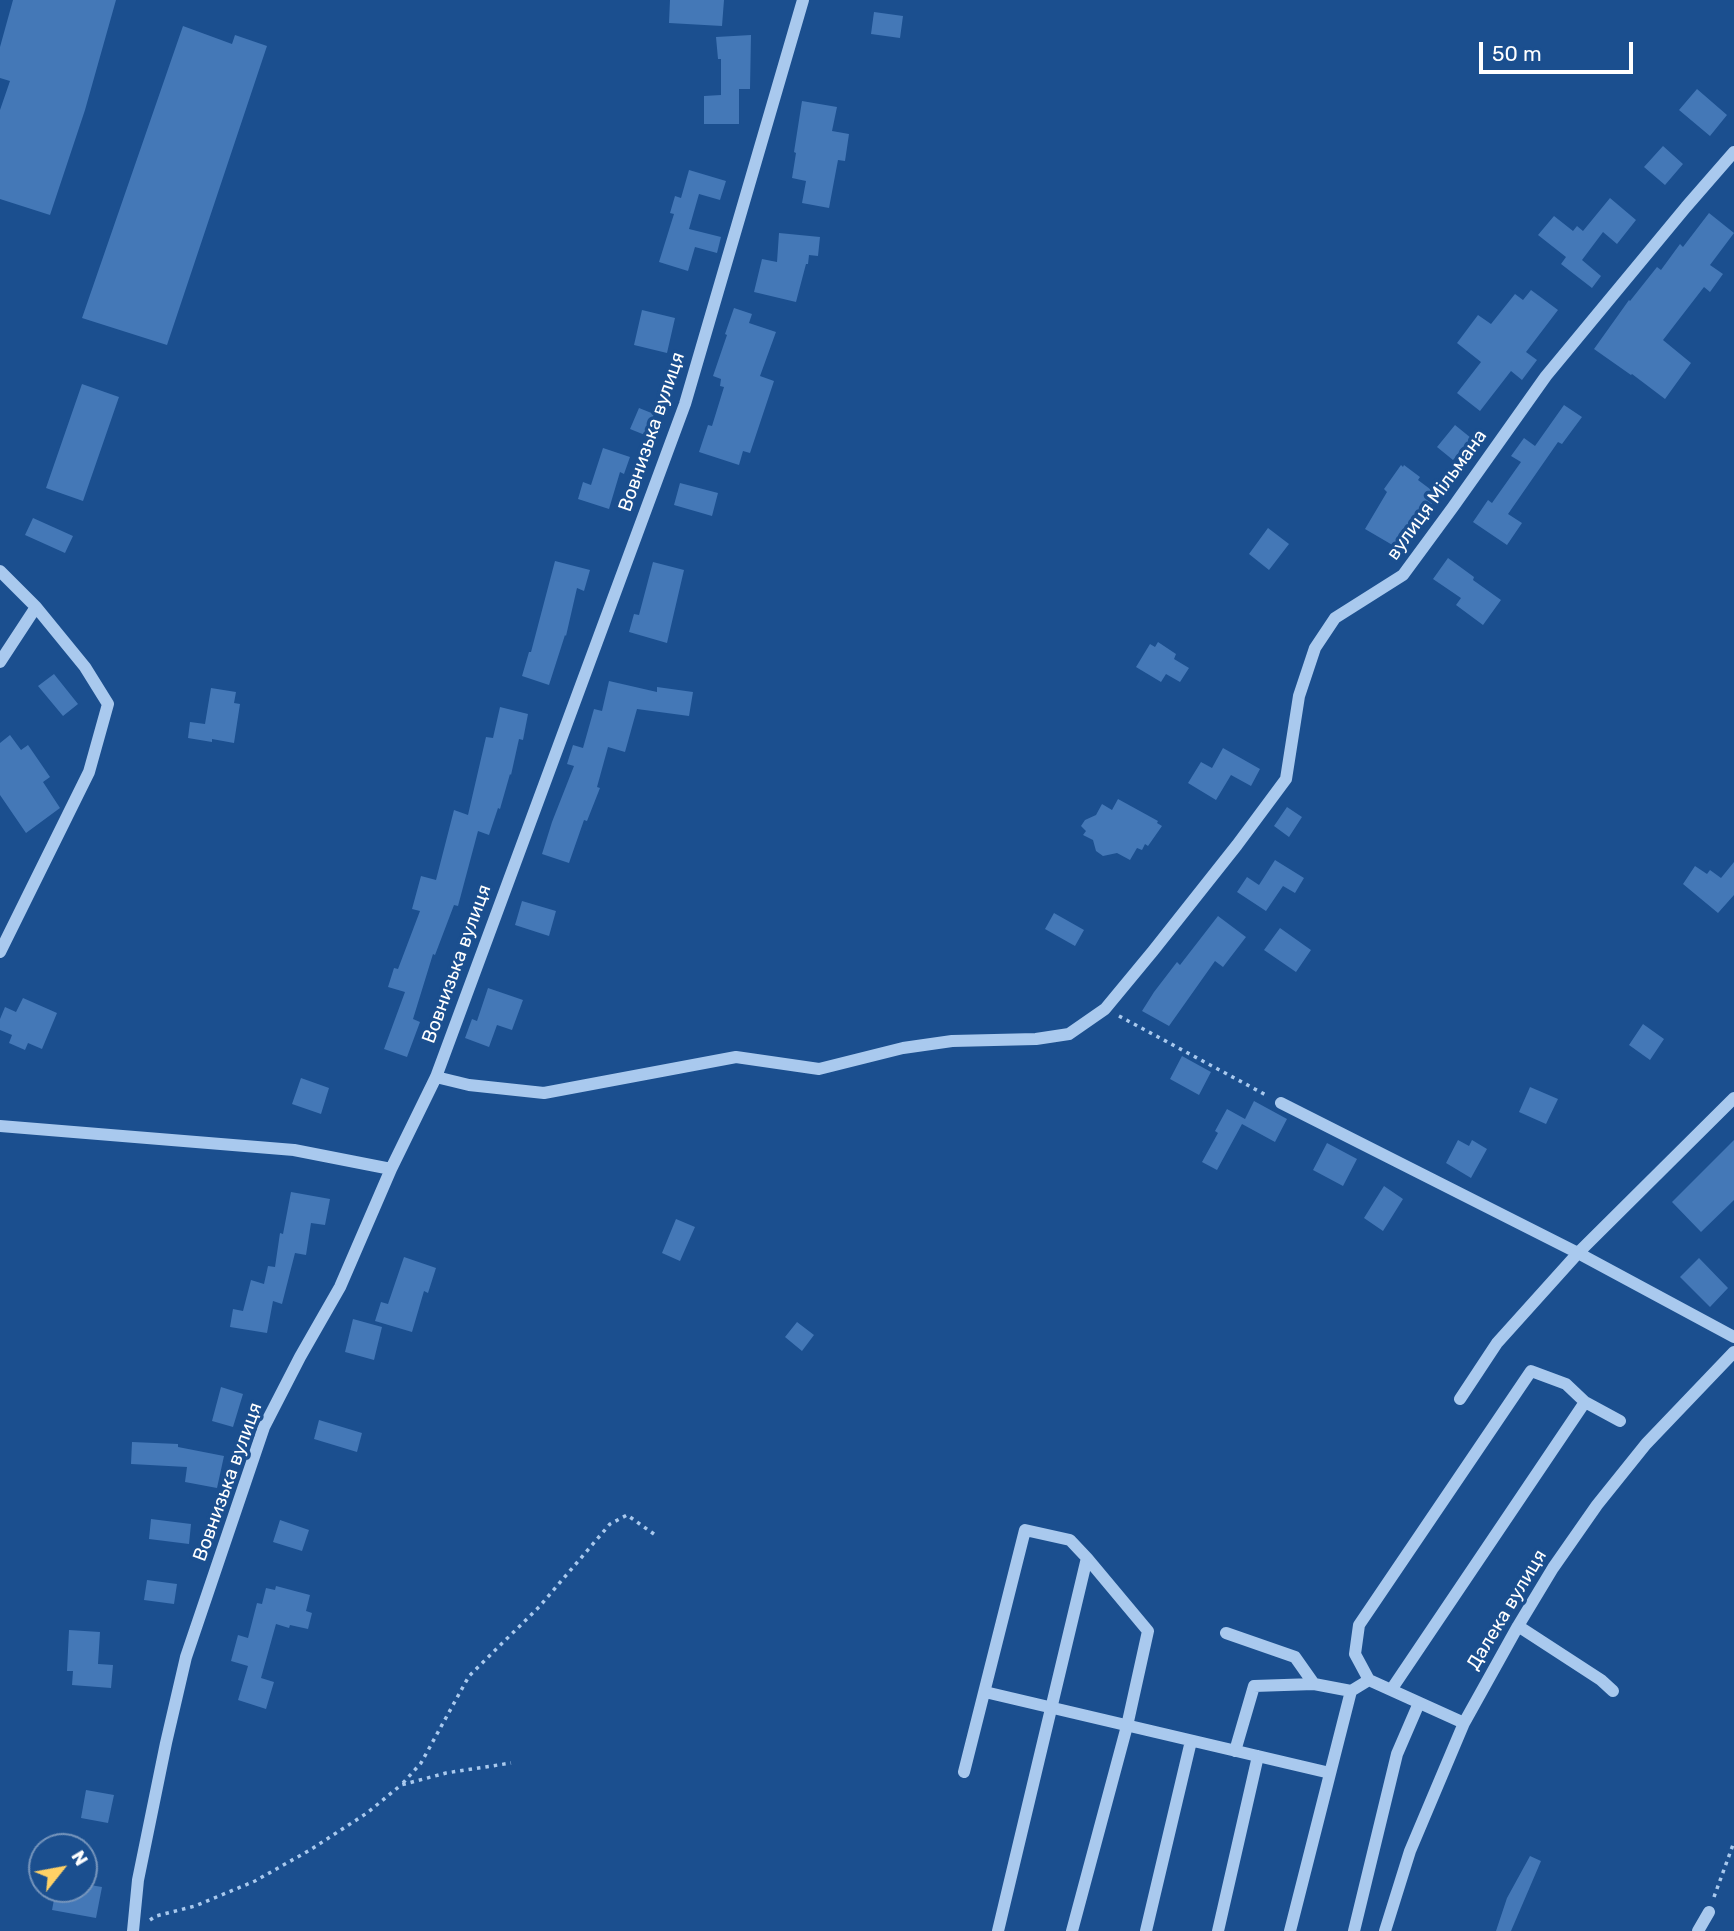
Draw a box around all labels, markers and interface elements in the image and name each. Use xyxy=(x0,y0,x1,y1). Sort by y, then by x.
scale bar xyxy=(1482,28,1636,72)
text: 50 m xyxy=(1492,41,1542,66)
street label: Вовнизька вулиця xyxy=(614,349,690,515)
street label: вулиця Мільмана xyxy=(1382,425,1492,565)
street label: Вовнизька вулиця xyxy=(418,882,496,1046)
street label: Вовнизька вулиця xyxy=(189,1400,267,1564)
street label: Далека вулиця xyxy=(1462,1546,1552,1674)
north arrow xyxy=(28,1833,98,1903)
text: N xyxy=(66,1846,93,1870)

